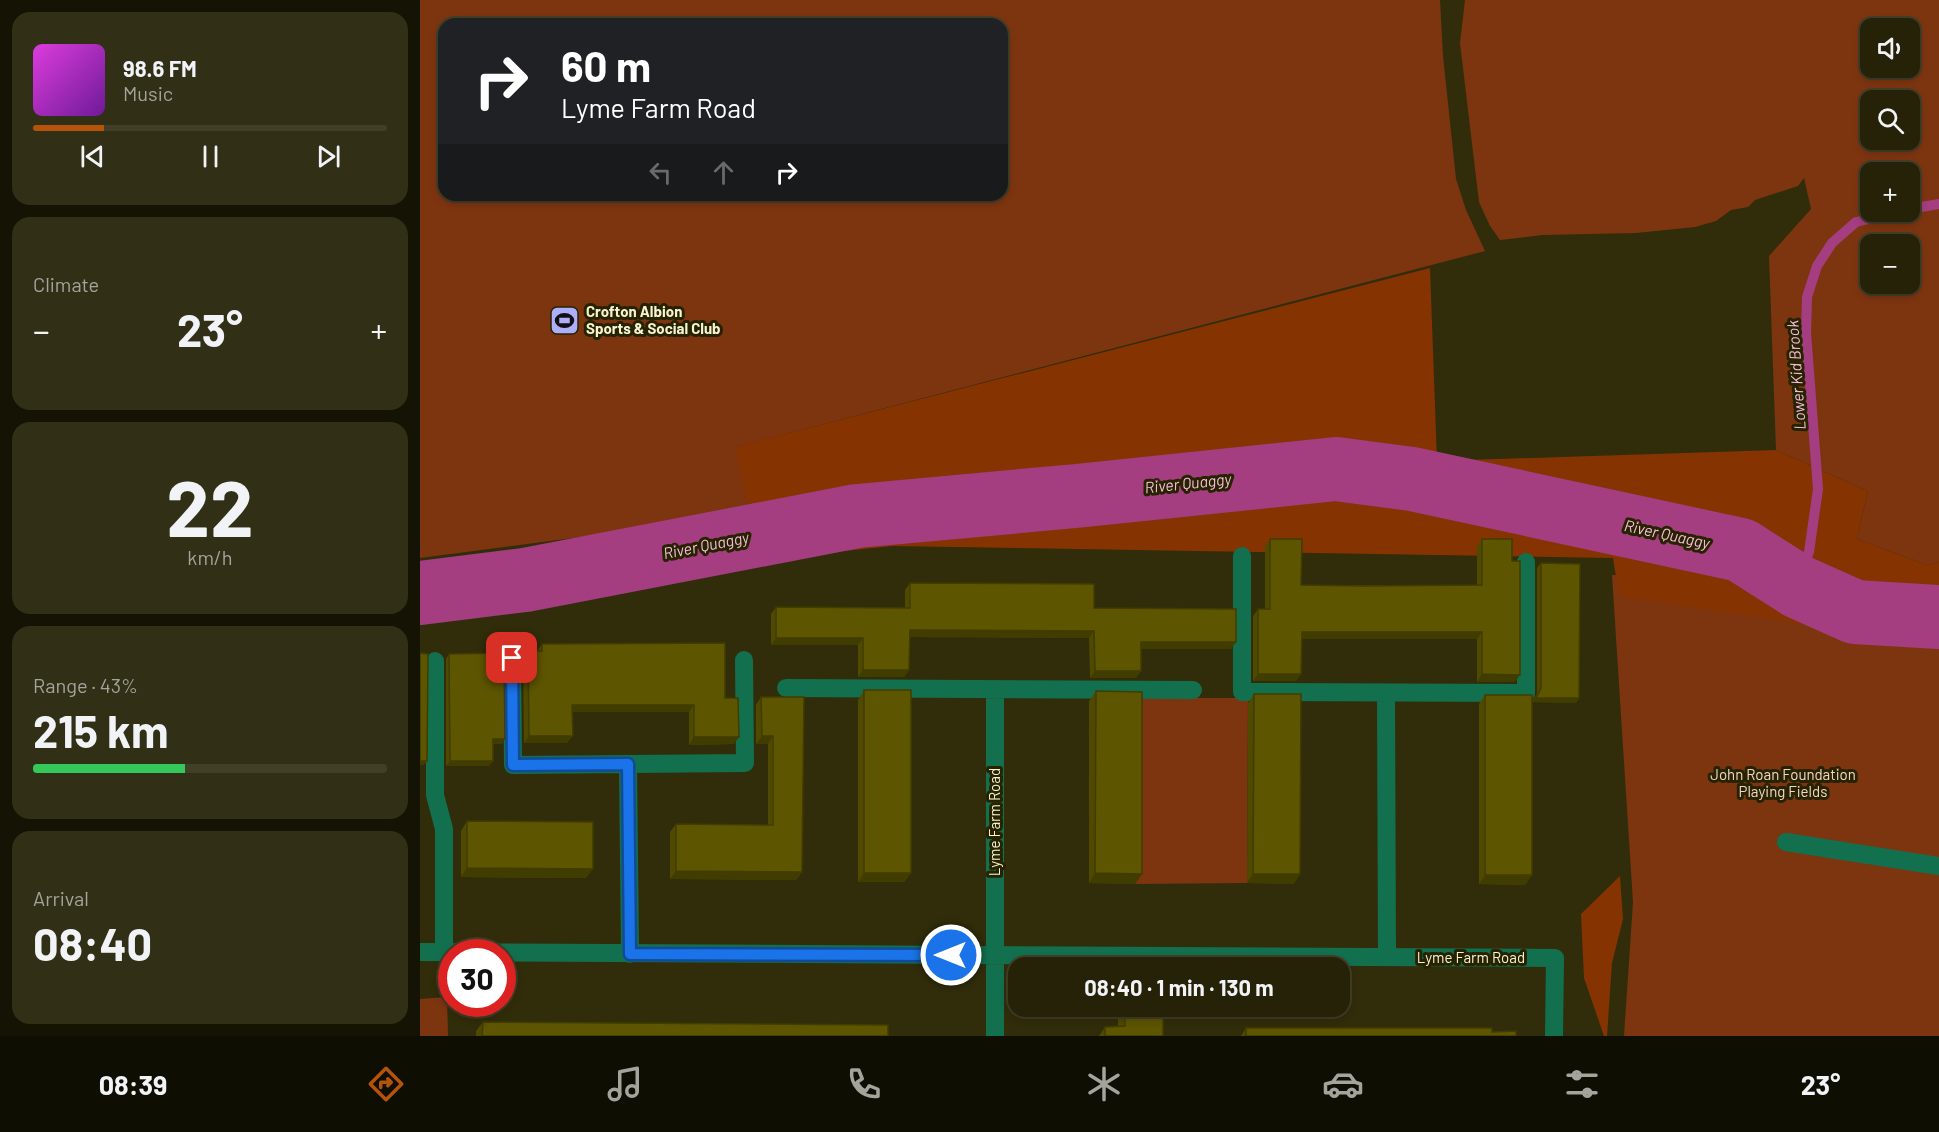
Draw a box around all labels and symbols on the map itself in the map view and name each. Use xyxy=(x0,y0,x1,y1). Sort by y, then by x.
place label: Crofton Albion Sports & Social Club xyxy=(586,302,721,337)
sports icon: Crofton Albion Sports & Social Club xyxy=(549,305,581,337)
water label: Lower Kid Brook xyxy=(1782,319,1809,431)
water label: River Quaggy xyxy=(1144,468,1233,497)
water label: River Quaggy xyxy=(1623,515,1712,552)
water label: River Quaggy xyxy=(661,527,751,562)
pin xyxy=(486,632,537,683)
park label: John Roan Foundation Playing Fields xyxy=(1710,765,1856,800)
street label: Lyme Farm Road xyxy=(985,768,1003,876)
position arrow xyxy=(919,923,983,987)
speed limit sign: 30 xyxy=(438,939,516,1017)
street label: Lyme Farm Road xyxy=(1417,948,1525,966)

